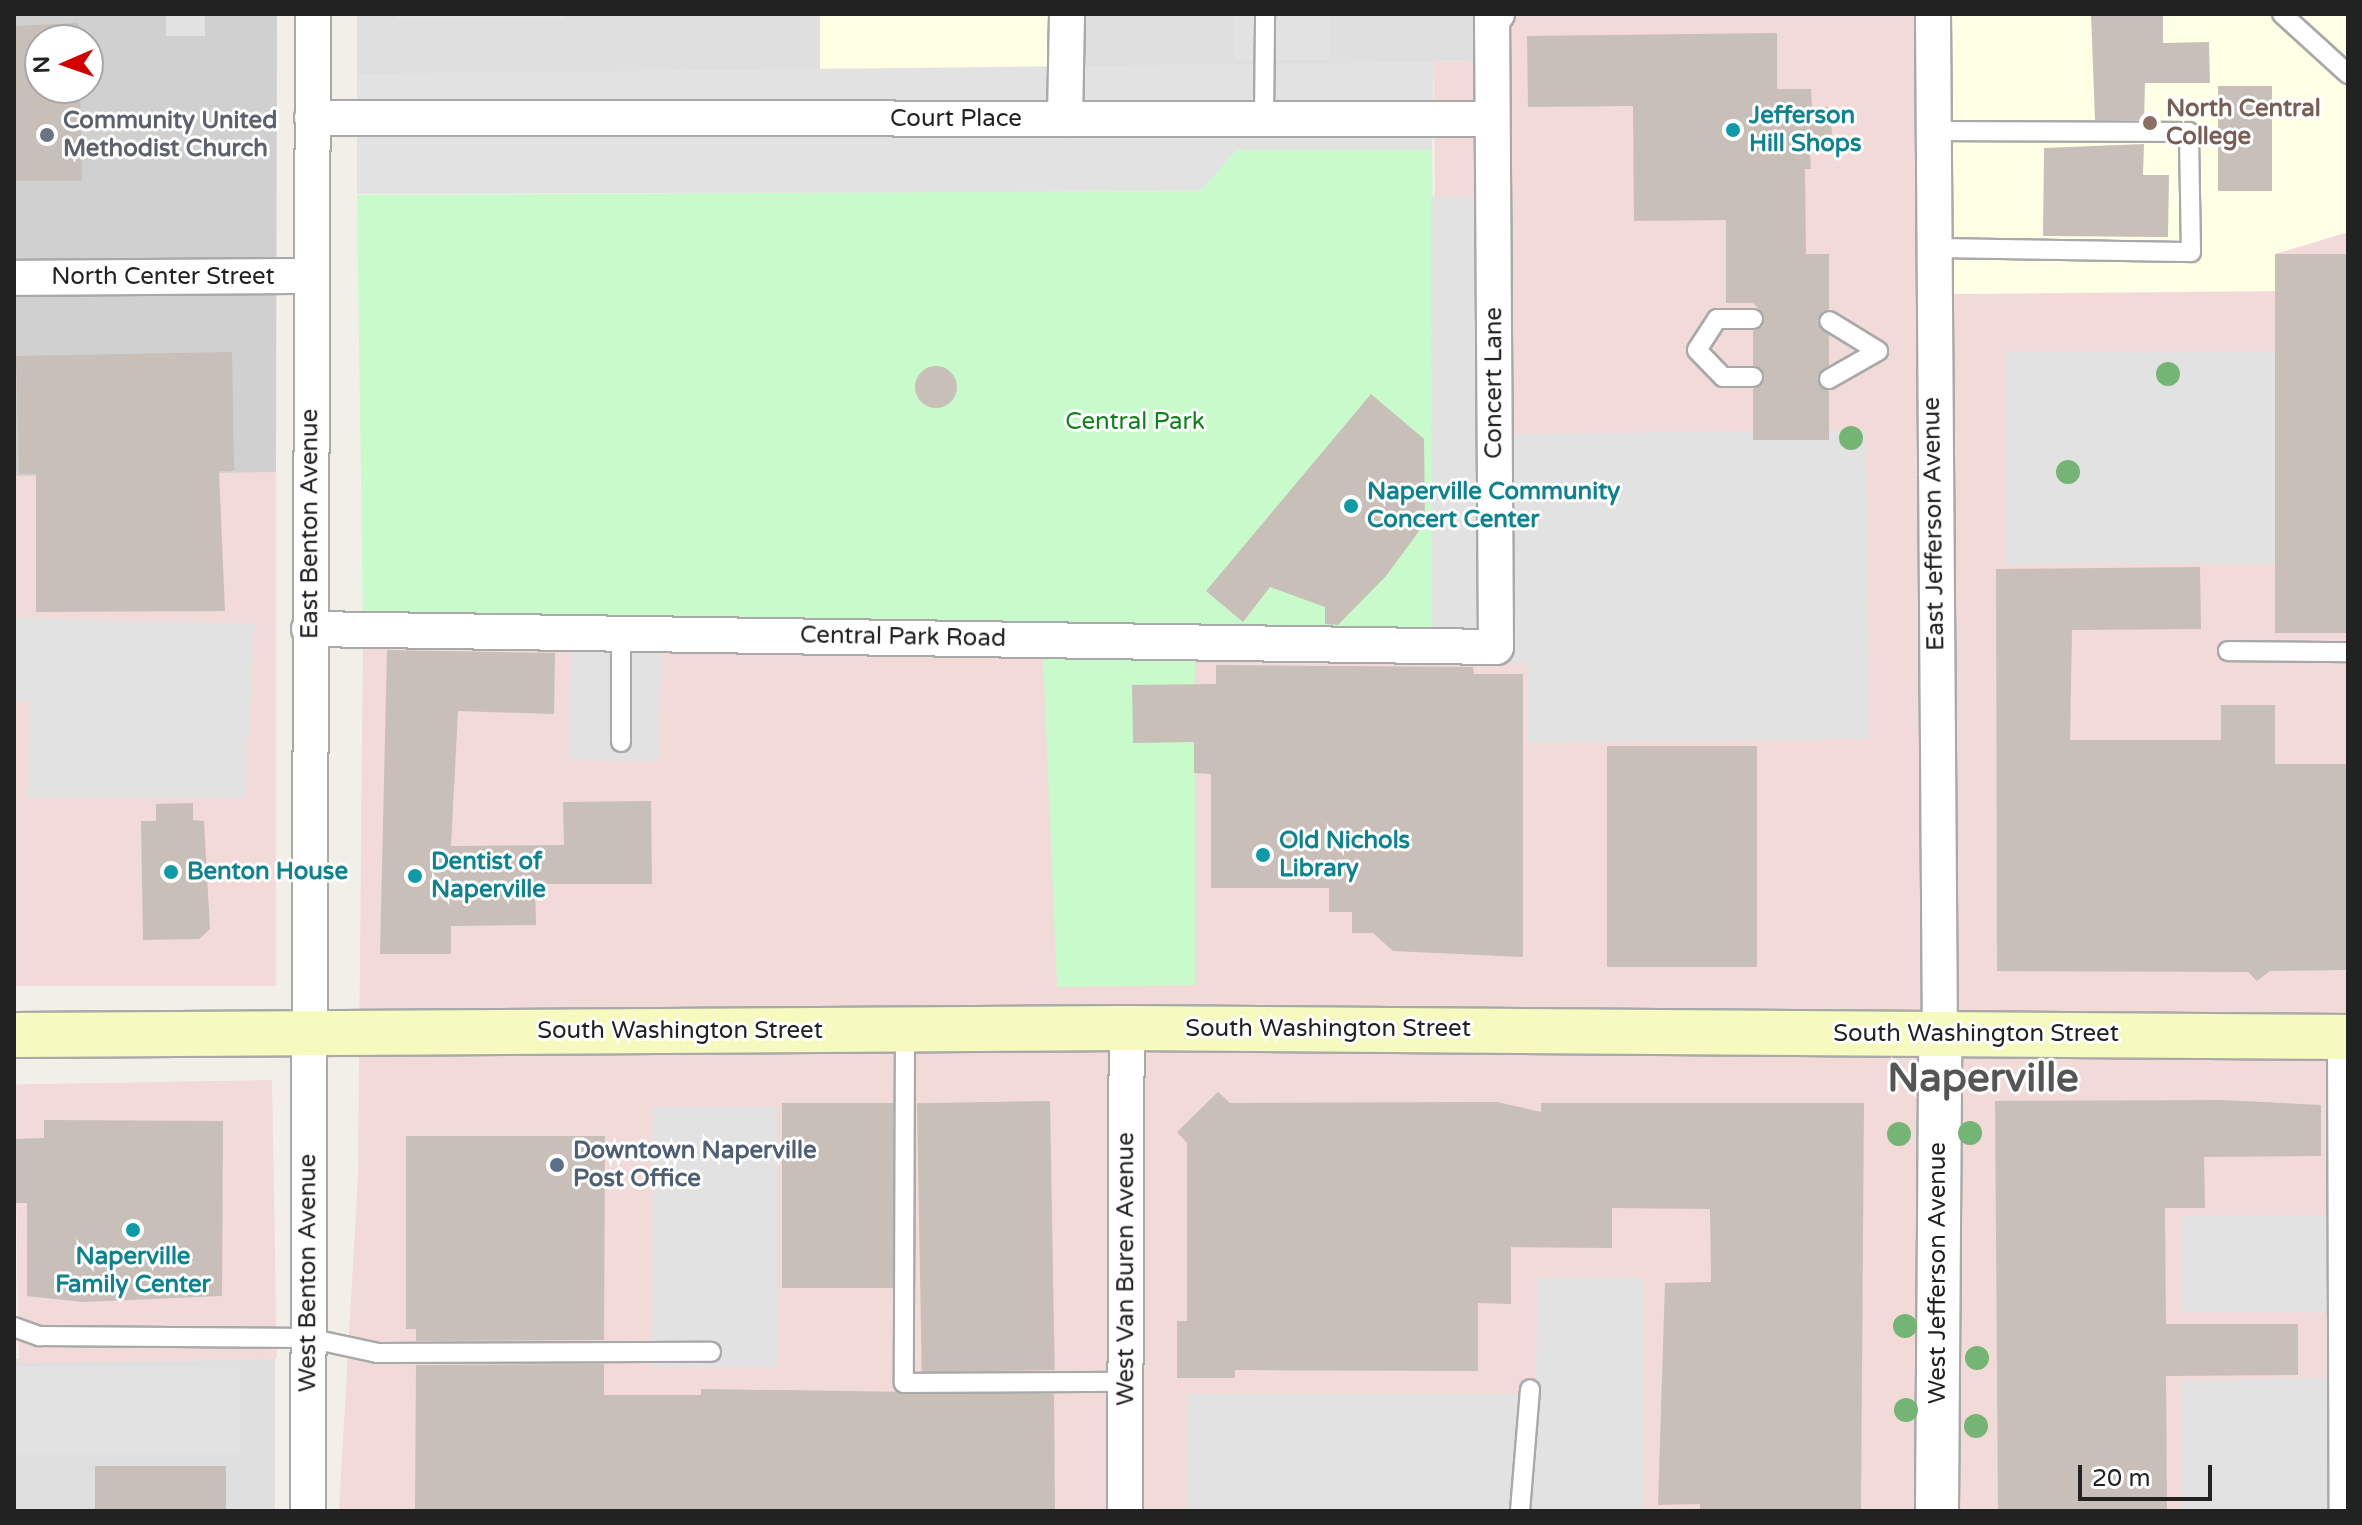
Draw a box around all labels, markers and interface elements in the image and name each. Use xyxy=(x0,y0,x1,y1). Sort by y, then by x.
north arrow xyxy=(24,24,104,104)
text: N xyxy=(29,55,55,74)
place label: North Central College xyxy=(2166,95,2321,151)
place label: Jefferson Hill Shops xyxy=(1749,102,1862,158)
street label: Court Place xyxy=(890,105,1022,133)
place label: Community United Methodist Church xyxy=(63,107,277,163)
marker: North Central College xyxy=(2141,114,2159,132)
marker: Jefferson Hill Shops xyxy=(1724,121,1742,139)
marker: Community United Methodist Church xyxy=(38,126,56,144)
street label: North Center Street xyxy=(51,263,275,291)
street label: Concert Lane xyxy=(1480,307,1508,459)
street label: East Jefferson Avenue xyxy=(1917,397,1951,651)
park label: Central Park xyxy=(1065,408,1205,436)
street label: East Benton Avenue xyxy=(296,409,324,639)
place label: Naperville Community Concert Center xyxy=(1367,478,1620,534)
marker: Naperville Community Concert Center xyxy=(1342,497,1360,515)
street label: Central Park Road xyxy=(800,621,1006,653)
place label: Old Nichols Library xyxy=(1279,827,1410,883)
marker: Old Nichols Library xyxy=(1254,846,1272,864)
place label: Dentist of Naperville xyxy=(431,848,546,904)
place label: Benton House xyxy=(187,858,348,886)
marker: Benton House xyxy=(162,863,180,881)
marker: Dentist of Naperville xyxy=(406,867,424,885)
street label: South Washington Street xyxy=(1185,1015,1471,1043)
street label: South Washington Street xyxy=(537,1017,823,1045)
street label: South Washington Street xyxy=(1833,1020,2119,1048)
district label: Naperville xyxy=(1887,1054,2079,1102)
street label: West Van Buren Avenue xyxy=(1112,1132,1140,1406)
place label: Downtown Naperville Post Office xyxy=(573,1137,817,1193)
street label: West Jefferson Avenue xyxy=(1924,1142,1952,1404)
street label: West Benton Avenue xyxy=(294,1154,322,1392)
marker: Downtown Naperville Post Office xyxy=(548,1156,566,1174)
marker: Naperville Family Center xyxy=(124,1221,142,1239)
place label: Naperville Family Center xyxy=(55,1243,211,1299)
scale bar xyxy=(2082,1449,2216,1499)
text: 20 m xyxy=(2092,1464,2150,1493)

